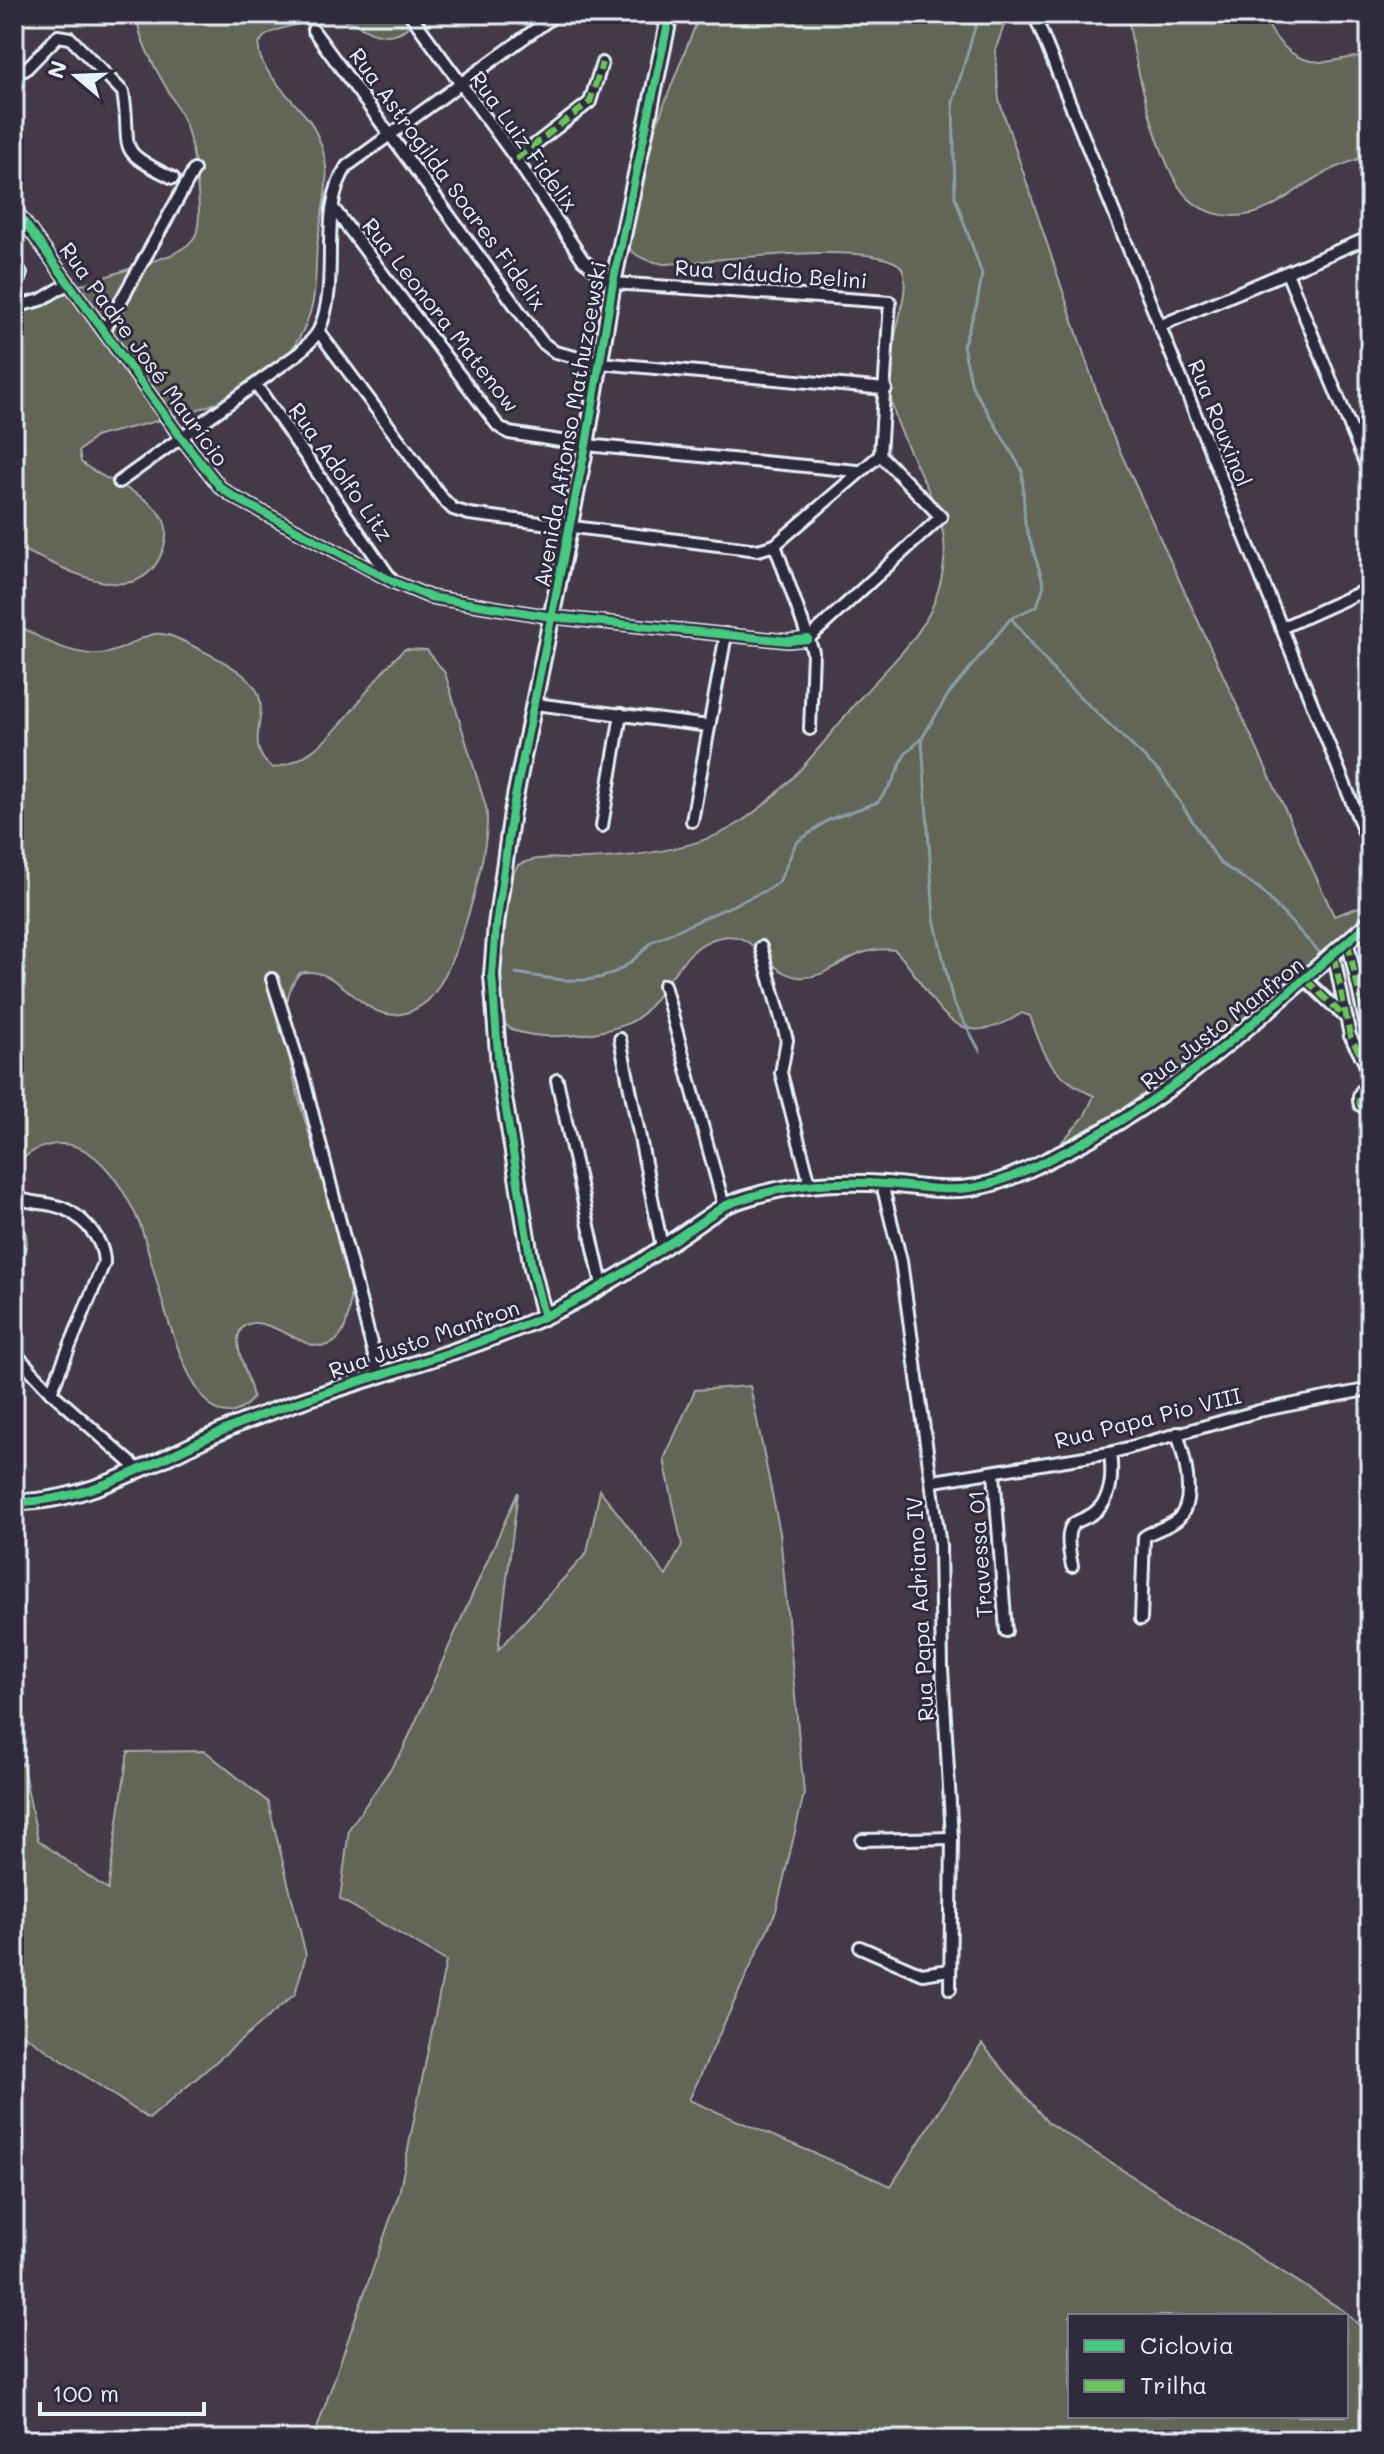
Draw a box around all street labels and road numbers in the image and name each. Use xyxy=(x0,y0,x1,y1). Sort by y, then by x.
street label: Rua Astrogilda Soares Fidelix xyxy=(343,42,554,316)
street label: Rua Luiz Fidelix xyxy=(464,65,585,217)
street label: Rua Leonora Matenow xyxy=(356,212,526,418)
street label: Rua Padre José Maurício xyxy=(53,236,236,471)
street label: Rua Cláudio Belini xyxy=(674,252,868,295)
street label: Avenida Affonso Mathuzcewski xyxy=(527,259,612,589)
street label: Rua Rouxinol xyxy=(1182,355,1259,491)
street label: Rua Adolfo Litz xyxy=(283,396,400,547)
street label: Rua Justo Manfron xyxy=(1134,950,1309,1096)
street label: Rua Justo Manfron xyxy=(325,1292,523,1385)
street label: Rua Papa Pio VIII xyxy=(1051,1380,1244,1455)
street label: Travessa 01 xyxy=(961,1489,998,1619)
street label: Rua Papa Adriano IV xyxy=(899,1496,940,1722)

